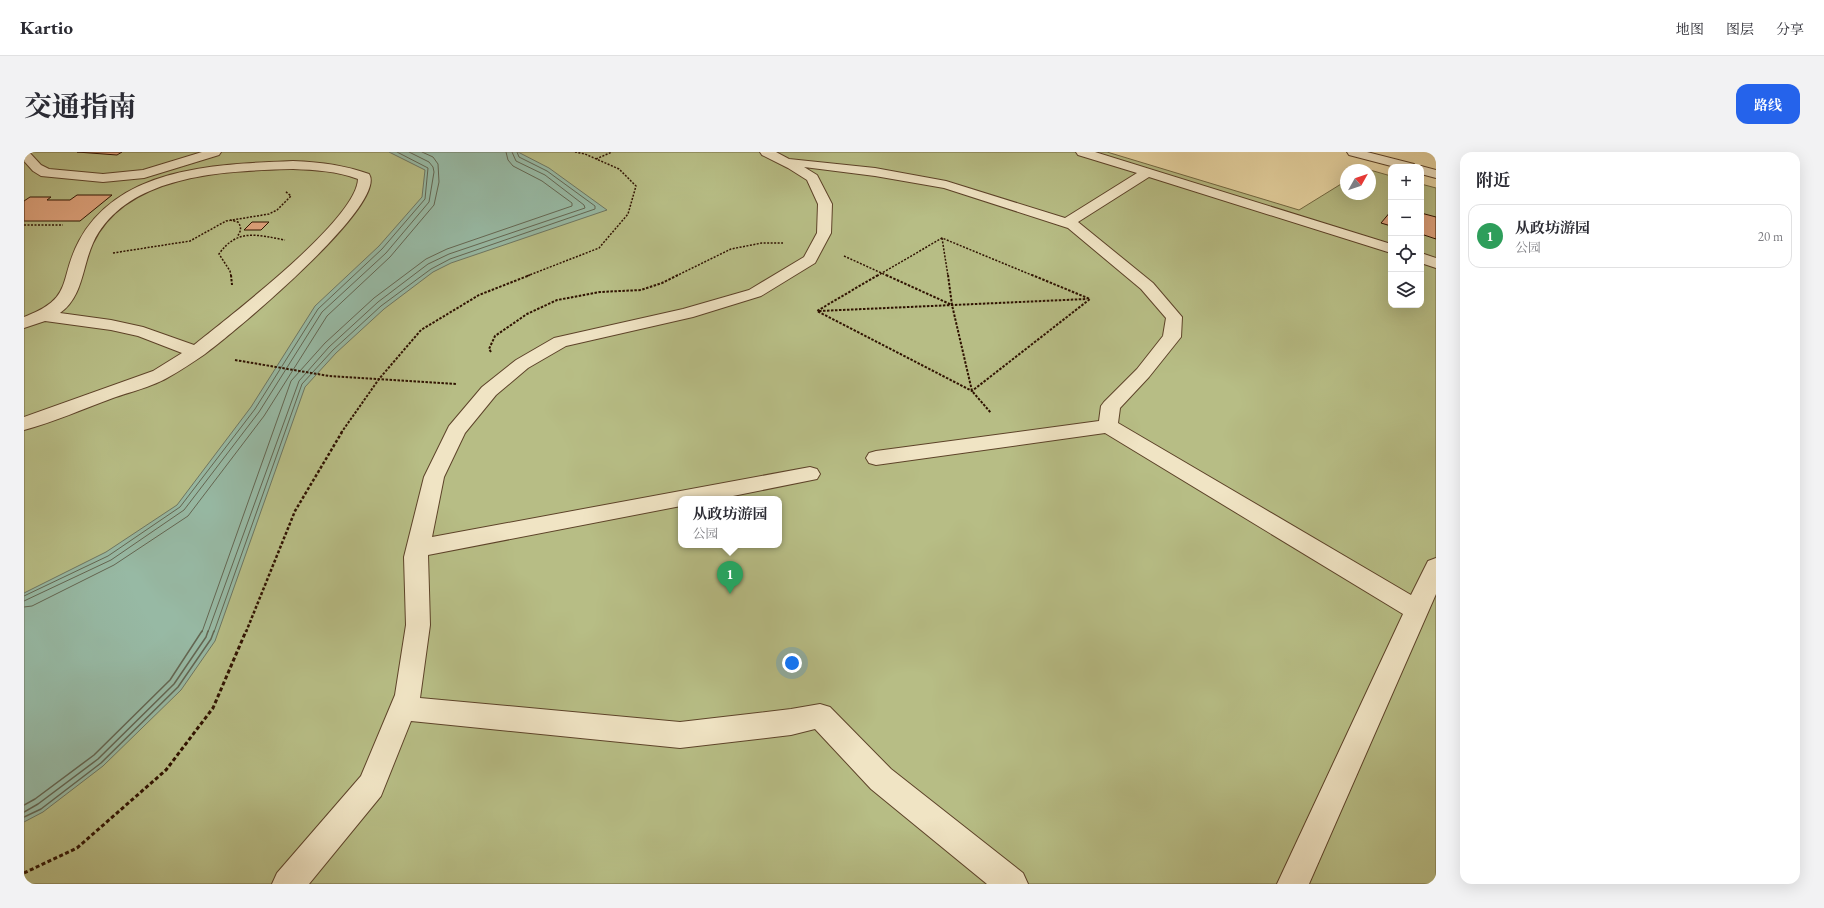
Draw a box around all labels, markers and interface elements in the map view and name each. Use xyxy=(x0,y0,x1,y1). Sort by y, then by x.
text: Kartio xyxy=(20,15,73,40)
text: 地图 xyxy=(1676,20,1704,38)
text: 图层 xyxy=(1726,20,1754,38)
text: 分享 xyxy=(1776,20,1804,38)
button: 路线 xyxy=(1736,84,1800,124)
text: 交通指南 xyxy=(24,88,136,124)
north arrow xyxy=(1340,164,1376,200)
map controls xyxy=(1388,164,1424,308)
button: + xyxy=(1388,164,1424,200)
text: 附近 xyxy=(1476,169,1510,191)
button: − xyxy=(1388,200,1424,236)
text: 从政坊游园 xyxy=(1515,218,1590,237)
text: 1 xyxy=(1487,228,1493,245)
text: 20 m xyxy=(1758,228,1783,245)
button: locate xyxy=(1388,236,1424,272)
text: 公园 xyxy=(1515,239,1541,256)
button: layers xyxy=(1388,272,1424,308)
popup xyxy=(678,496,782,548)
text: 从政坊游园 xyxy=(692,504,768,523)
text: 公园 xyxy=(692,525,719,542)
pin: 1 xyxy=(717,561,743,594)
your location xyxy=(782,653,802,673)

